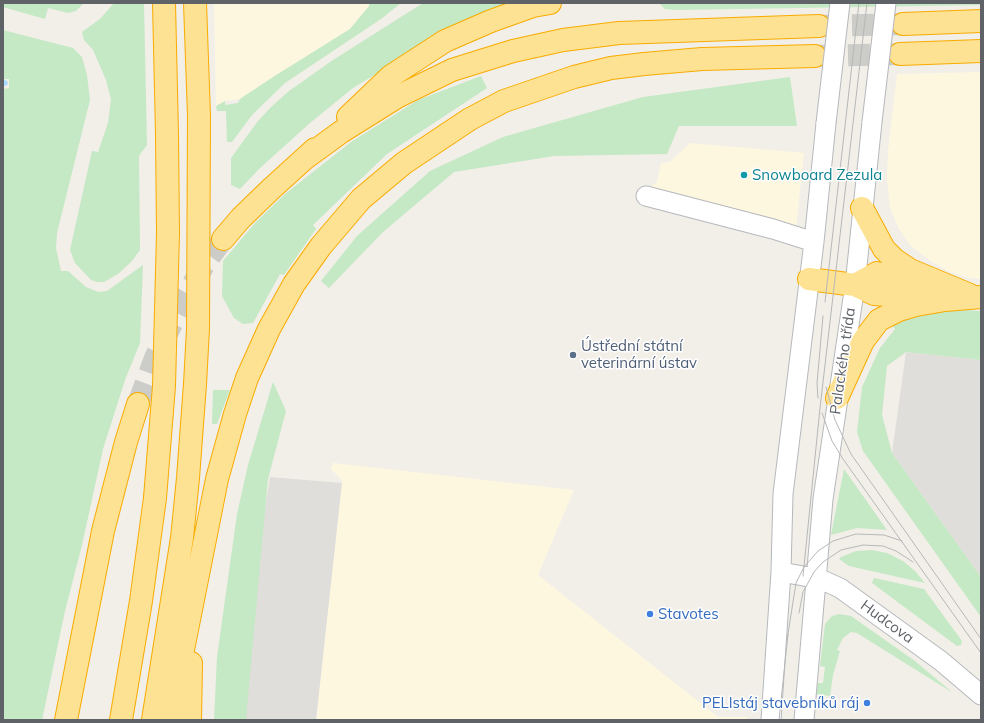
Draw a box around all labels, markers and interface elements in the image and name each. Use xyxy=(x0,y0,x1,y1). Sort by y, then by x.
place label: Snowboard Zezula xyxy=(752,166,882,184)
marker: Snowboard Zezula xyxy=(739,170,749,180)
street label: Palackého třída xyxy=(827,306,859,416)
place label: Ústřední státní veterinární ústav xyxy=(581,337,697,372)
marker: Ústřední státní veterinární ústav xyxy=(568,350,578,360)
street label: Hudcova xyxy=(857,597,917,647)
place label: Stavotes xyxy=(658,605,719,623)
marker: Stavotes xyxy=(645,609,655,619)
place label: PELIstáj stavebníků ráj xyxy=(702,694,859,712)
marker: PELIstáj stavebníků ráj xyxy=(862,698,872,708)

